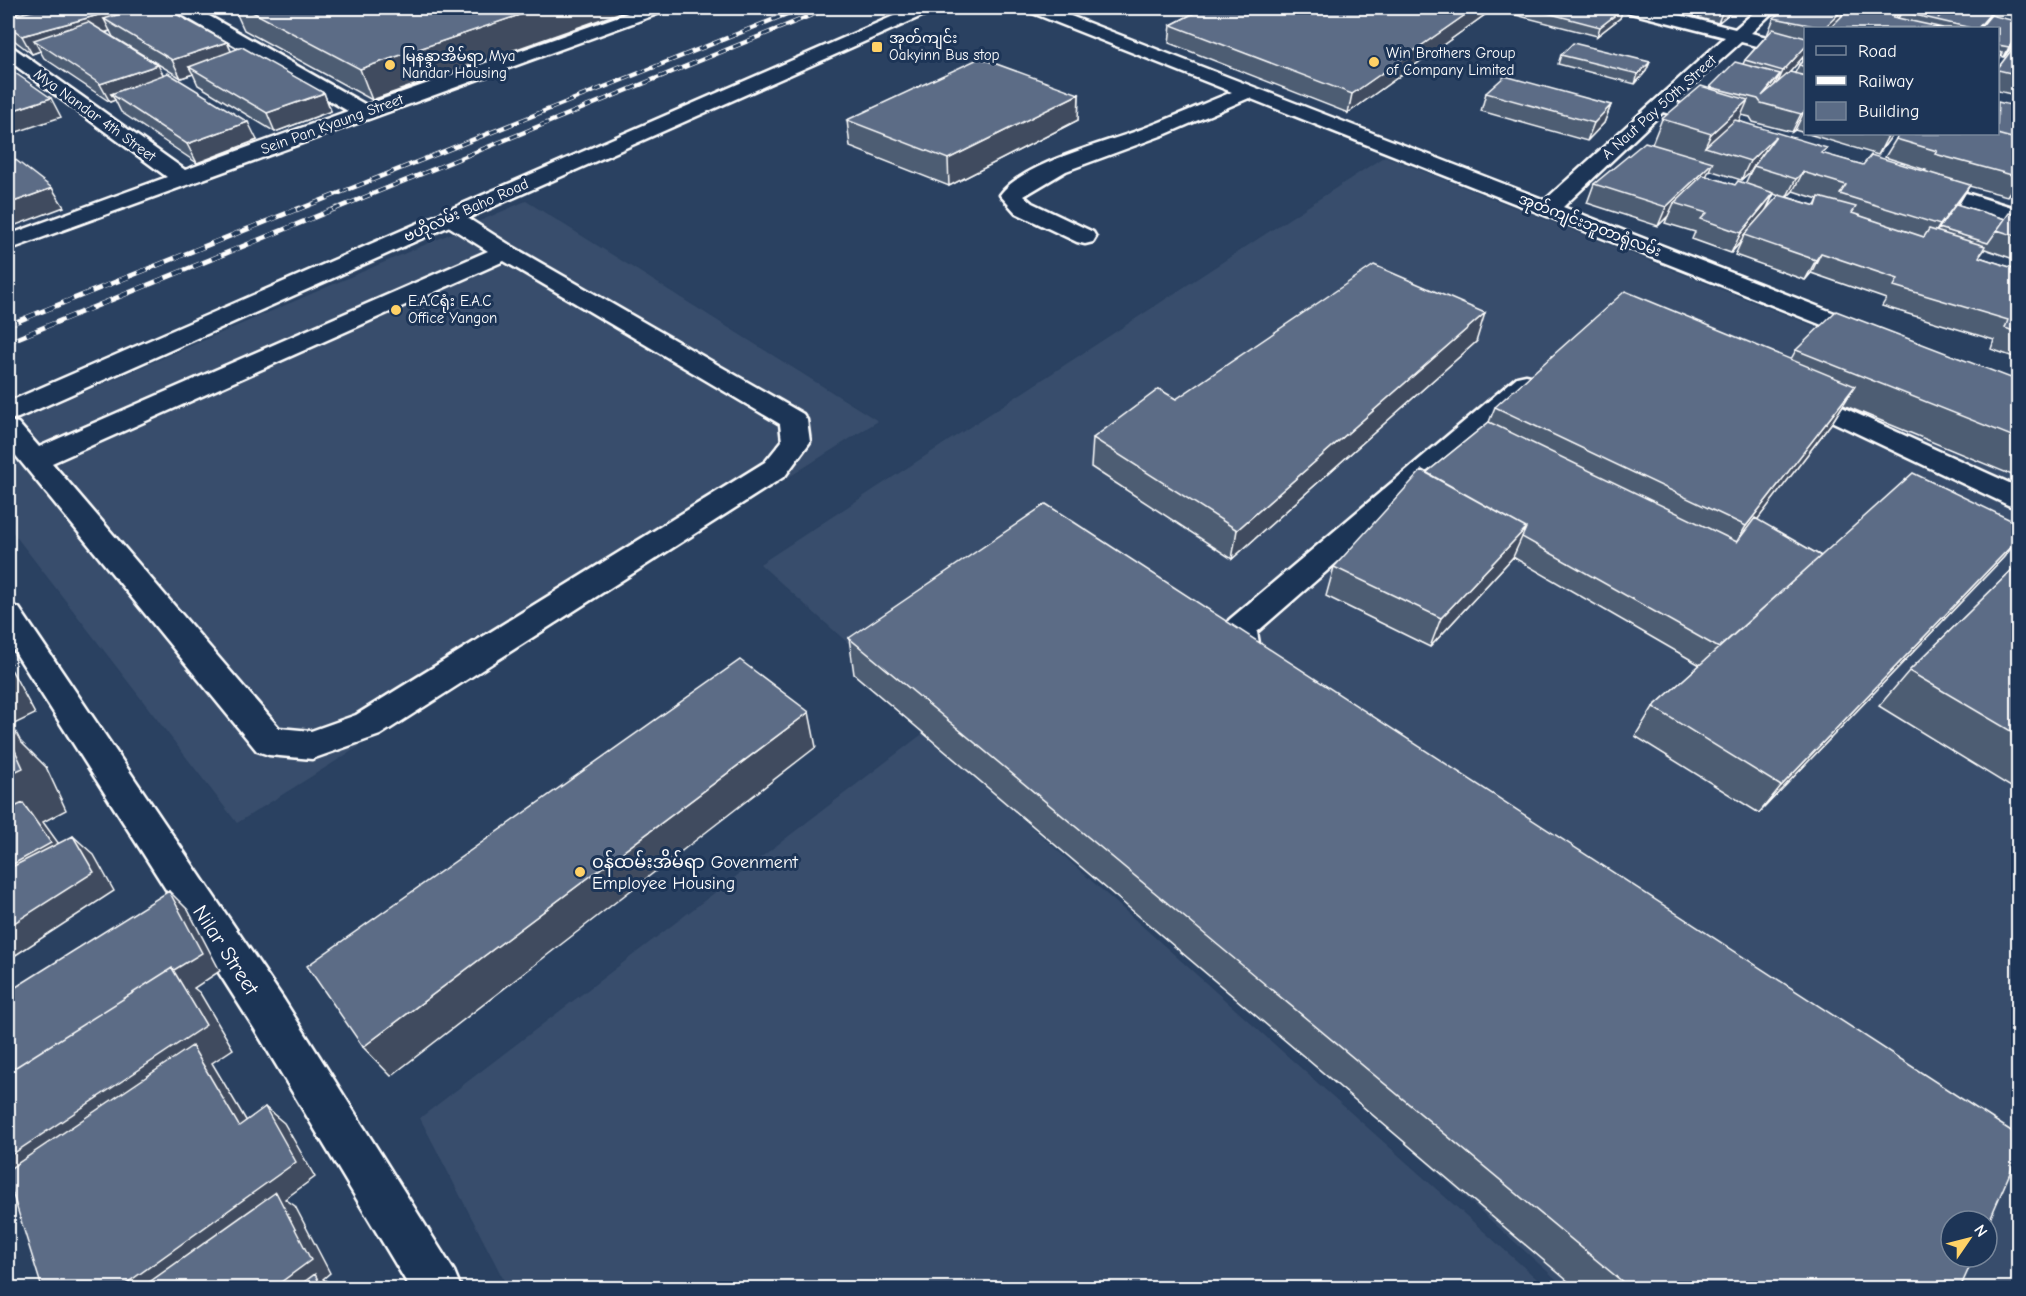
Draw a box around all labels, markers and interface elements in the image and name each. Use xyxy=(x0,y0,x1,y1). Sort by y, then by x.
legend xyxy=(1804,27,1999,135)
place label: အုတ်ကျင်း Oakyinn Bus stop xyxy=(889,28,1000,64)
marker: အုတ်ကျင်း Oakyinn Bus stop xyxy=(870,40,884,54)
text: Road xyxy=(1858,41,1897,62)
place label: Win Brothers Group of Company Limited xyxy=(1386,44,1516,79)
place label: မြနန္ဒာအိမ်ရာ Mya Nandar Housing xyxy=(402,46,516,82)
street label: A Naut Pay 50th Street xyxy=(1598,50,1720,163)
marker: Win Brothers Group of Company Limited xyxy=(1367,55,1381,69)
marker: မြနန္ဒာအိမ်ရာ Mya Nandar Housing xyxy=(383,58,397,72)
street label: Mya Nandar 4th Street xyxy=(30,65,160,166)
text: Railway xyxy=(1858,71,1915,92)
street label: Sein Pan Kyaung Street xyxy=(258,90,406,158)
text: Building xyxy=(1858,101,1920,122)
street label: ဗဟိုလမ်း Baho Road xyxy=(400,173,532,248)
street label: အုတ်ကျင်းဘူတာရုံလမ်း xyxy=(1515,189,1664,263)
place label: E.A.Cရုံး E.A.C Office Yangon xyxy=(408,292,497,327)
marker: E.A.Cရုံး E.A.C Office Yangon xyxy=(389,303,403,317)
place label: ၀န်ထမ်းအိမ်ရာ Govenment Employee Housing xyxy=(592,848,799,894)
marker: ၀န်ထမ်းအိမ်ရာ Govenment Employee Housing xyxy=(573,865,587,879)
street label: Nilar Street xyxy=(188,901,264,1000)
north arrow xyxy=(1939,1209,1999,1269)
text: N xyxy=(1970,1222,1991,1240)

